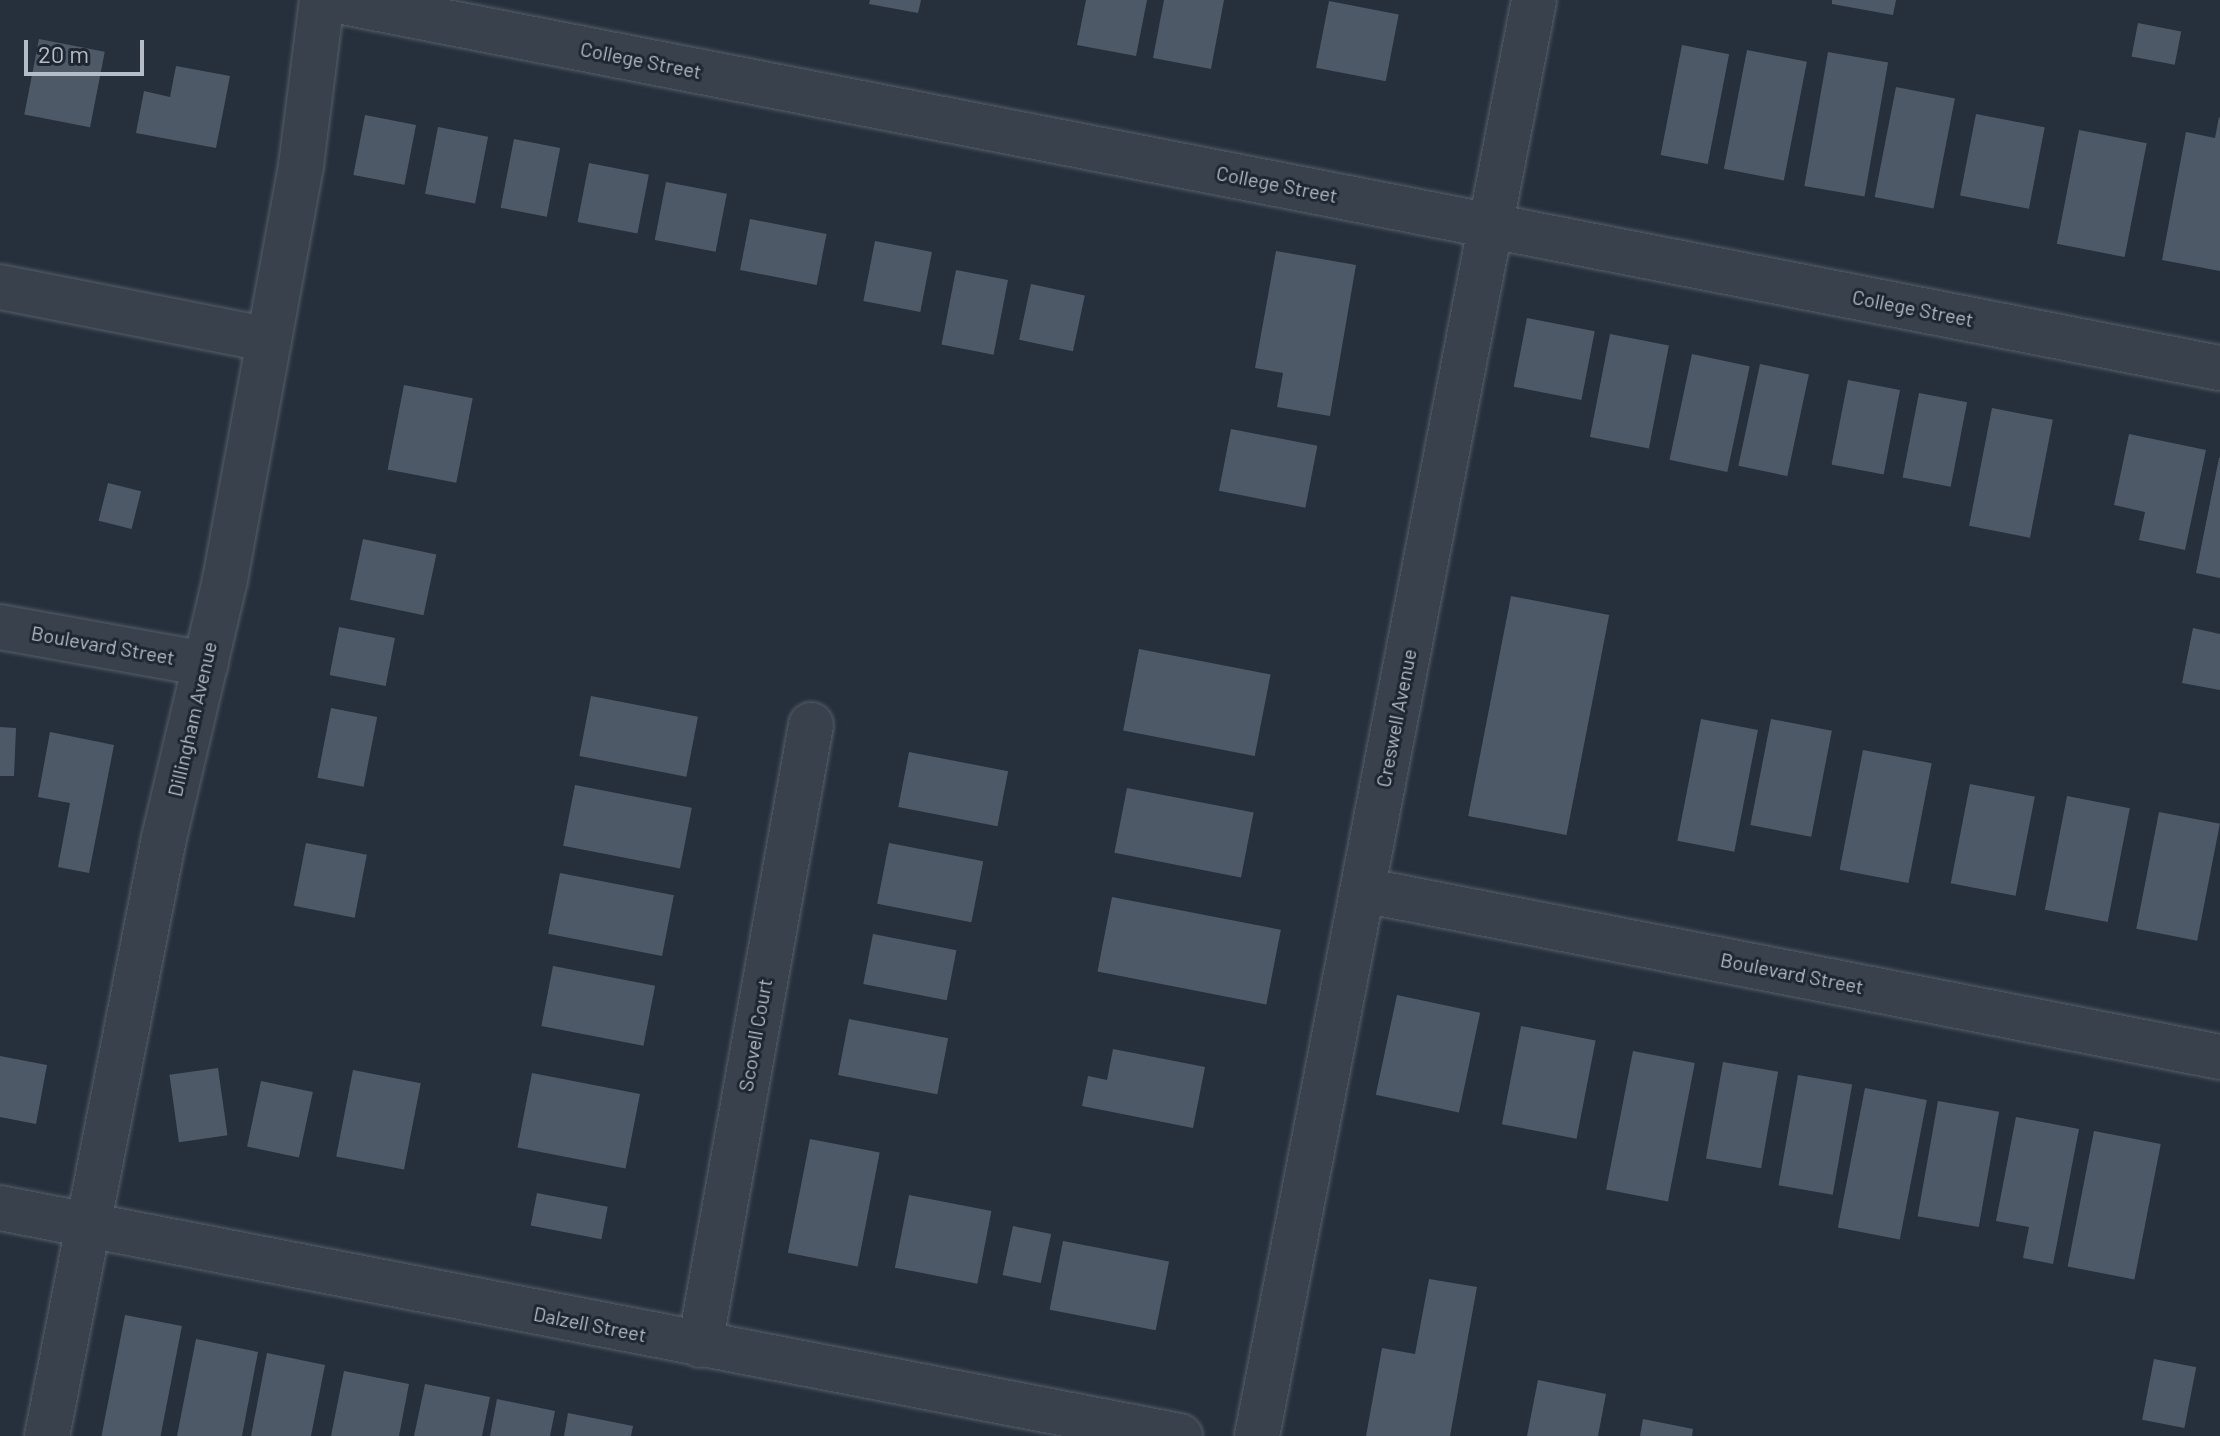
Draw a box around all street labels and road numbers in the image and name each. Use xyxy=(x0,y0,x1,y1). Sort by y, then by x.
street label: College Street xyxy=(578,37,704,83)
street label: College Street xyxy=(1214,161,1340,207)
street label: College Street xyxy=(1850,285,1976,331)
street label: Boulevard Street xyxy=(29,621,177,669)
street label: Dillingham Avenue xyxy=(162,639,222,799)
street label: Creswell Avenue xyxy=(1371,647,1421,789)
street label: Boulevard Street xyxy=(1718,947,1866,999)
street label: Scovell Court xyxy=(733,977,777,1093)
street label: Dalzell Street xyxy=(532,1301,648,1347)

